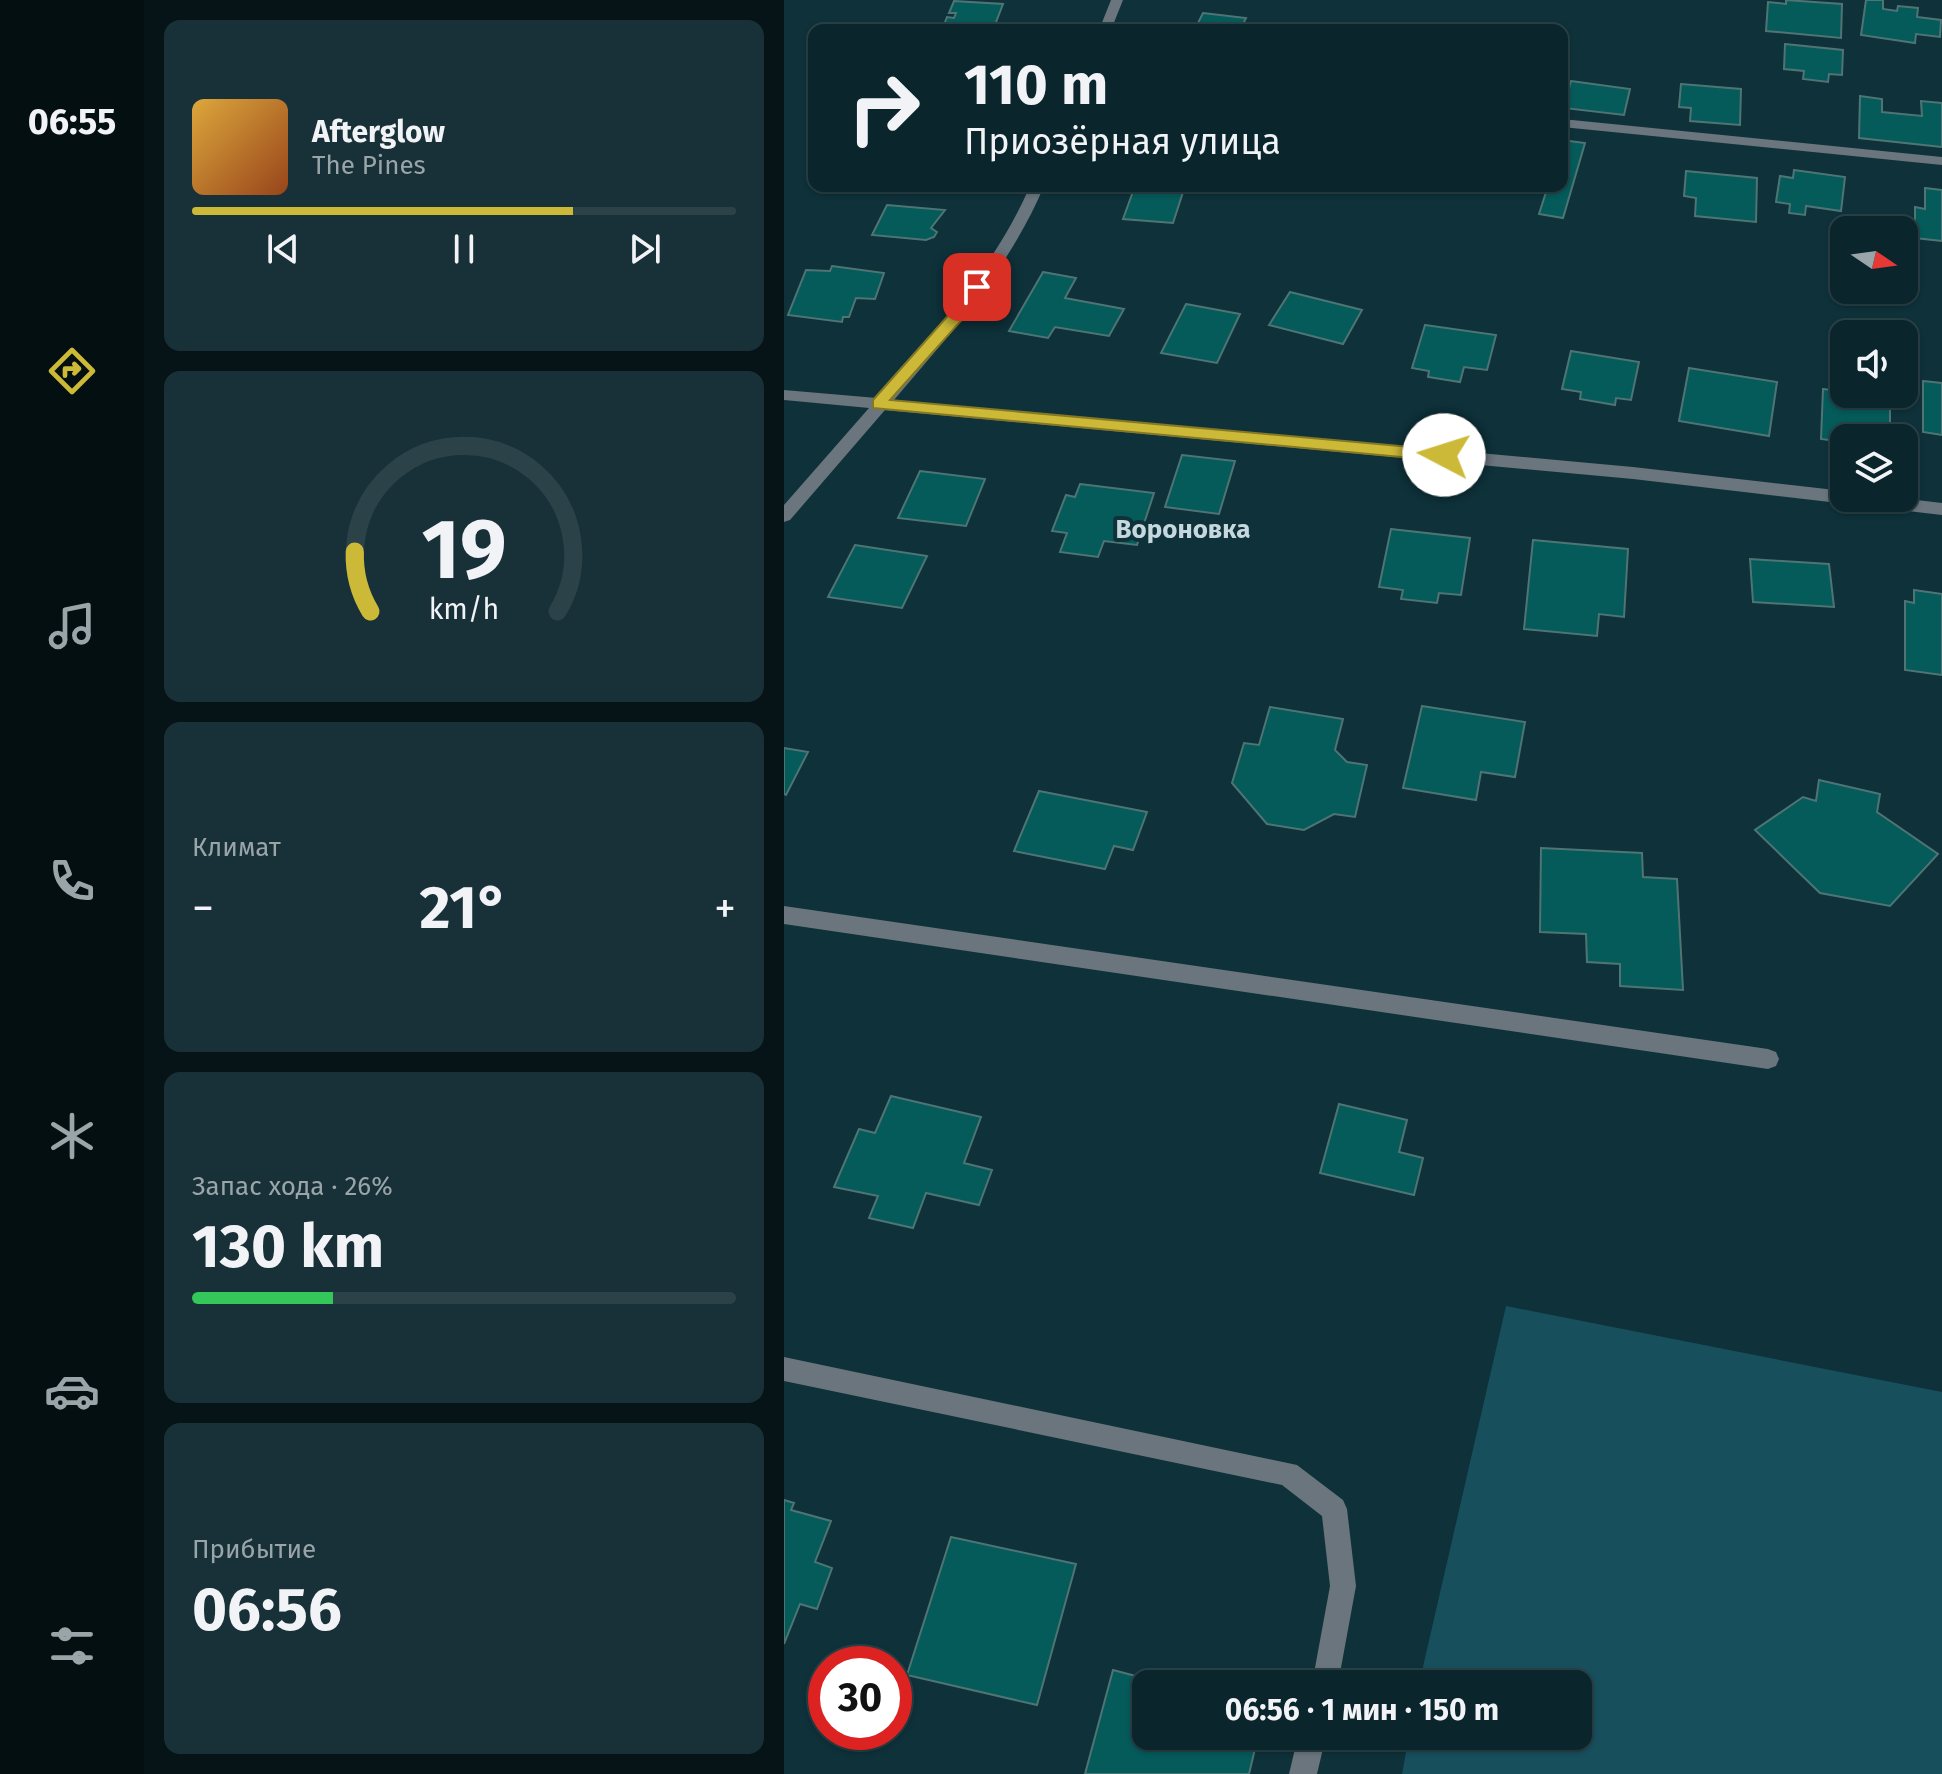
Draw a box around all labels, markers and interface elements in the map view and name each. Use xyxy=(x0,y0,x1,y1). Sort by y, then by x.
text: 110 m xyxy=(964,52,1108,119)
icon: right xyxy=(832,56,936,160)
text: 06:55 xyxy=(28,100,116,144)
text: Afterglow xyxy=(312,114,445,150)
text: Приозёрная улица xyxy=(964,120,1281,164)
text: The Pines xyxy=(312,150,426,181)
north arrow xyxy=(1830,216,1918,304)
map controls xyxy=(1830,216,1918,512)
icon: previous xyxy=(261,227,305,271)
icon: pause xyxy=(442,227,486,271)
icon: next xyxy=(623,227,667,271)
pin xyxy=(943,253,1011,321)
icon: arrive xyxy=(955,265,999,309)
button: sound xyxy=(1830,320,1918,408)
icon: directions xyxy=(44,343,100,399)
position arrow xyxy=(1402,413,1486,497)
button: layers xyxy=(1830,424,1918,512)
text: 19 xyxy=(421,500,507,600)
district label: Вороновка xyxy=(1116,514,1250,545)
text: km/h xyxy=(429,592,499,627)
icon: music xyxy=(44,598,100,654)
text: Климат xyxy=(192,832,281,863)
icon: phone xyxy=(44,853,100,909)
text: 21° xyxy=(420,872,508,944)
text: − xyxy=(192,882,214,935)
text: + xyxy=(714,882,736,935)
icon: climate xyxy=(44,1108,100,1164)
text: Запас хода · 26% xyxy=(192,1171,393,1202)
text: 130 km xyxy=(192,1211,384,1283)
icon: car xyxy=(44,1363,100,1419)
text: Прибытие xyxy=(192,1534,316,1565)
text: 06:56 xyxy=(192,1574,342,1646)
icon: filters xyxy=(44,1618,100,1674)
speed limit sign: 30 xyxy=(808,1646,912,1750)
text: 06:56 · 1 мин · 150 m xyxy=(1225,1692,1499,1728)

